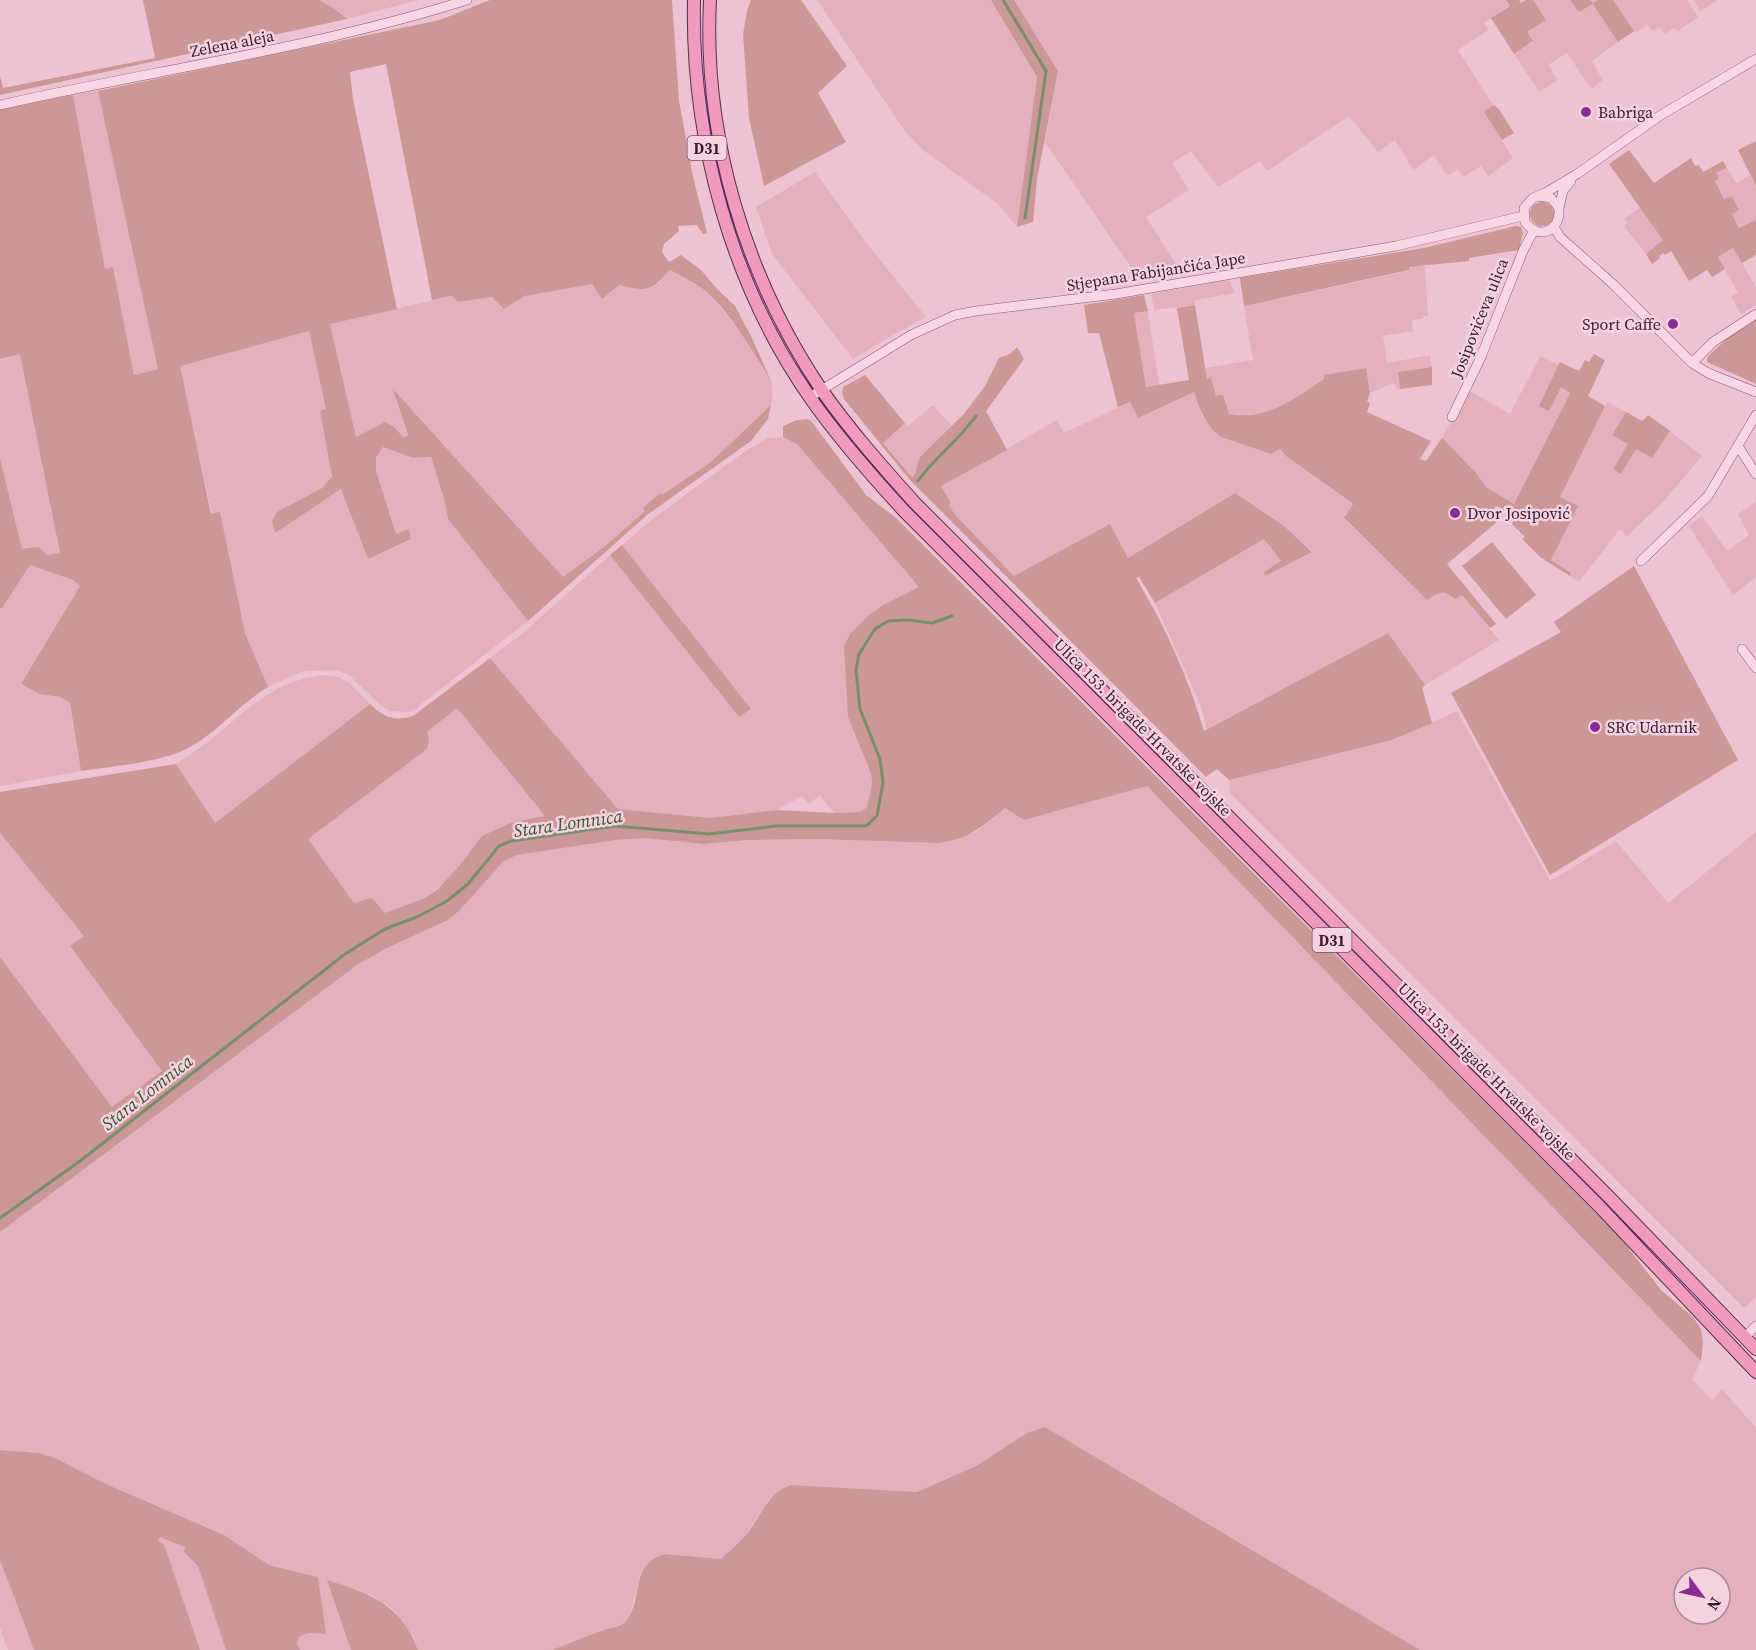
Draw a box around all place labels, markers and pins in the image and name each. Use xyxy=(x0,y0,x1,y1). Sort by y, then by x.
place label: Babriga xyxy=(1598,101,1654,123)
marker: Babriga xyxy=(1579,105,1593,119)
place label: Sport Caffe xyxy=(1582,313,1661,335)
marker: Sport Caffe xyxy=(1666,317,1680,331)
place label: Dvor Josipović xyxy=(1467,502,1570,524)
marker: Dvor Josipović xyxy=(1448,506,1462,520)
place label: SRC Udarnik xyxy=(1607,716,1697,738)
marker: SRC Udarnik xyxy=(1588,720,1602,734)

